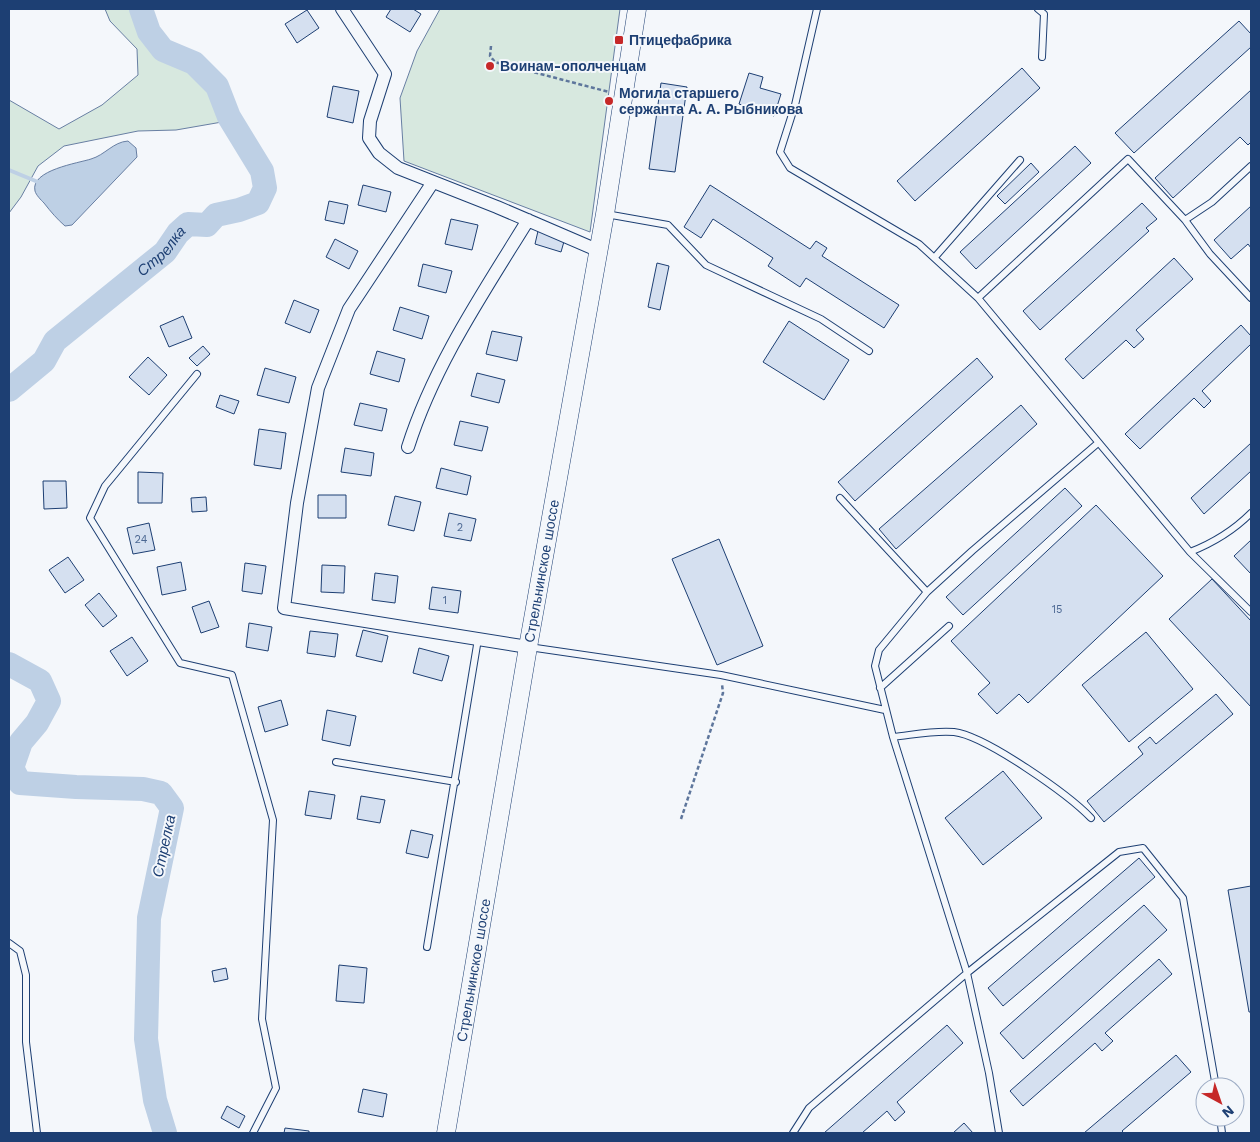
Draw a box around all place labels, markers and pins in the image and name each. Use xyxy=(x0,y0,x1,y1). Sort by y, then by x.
place label: Птицефабрика xyxy=(629,32,732,48)
marker: Птицефабрика xyxy=(613,34,625,46)
place label: Воинам-ополченцам xyxy=(500,58,646,74)
marker: Воинам-ополченцам xyxy=(484,60,496,72)
place label: Могила старшего сержанта А. А. Рыбникова xyxy=(619,85,803,117)
marker: Могила старшего сержанта А. А. Рыбникова xyxy=(603,95,615,107)

